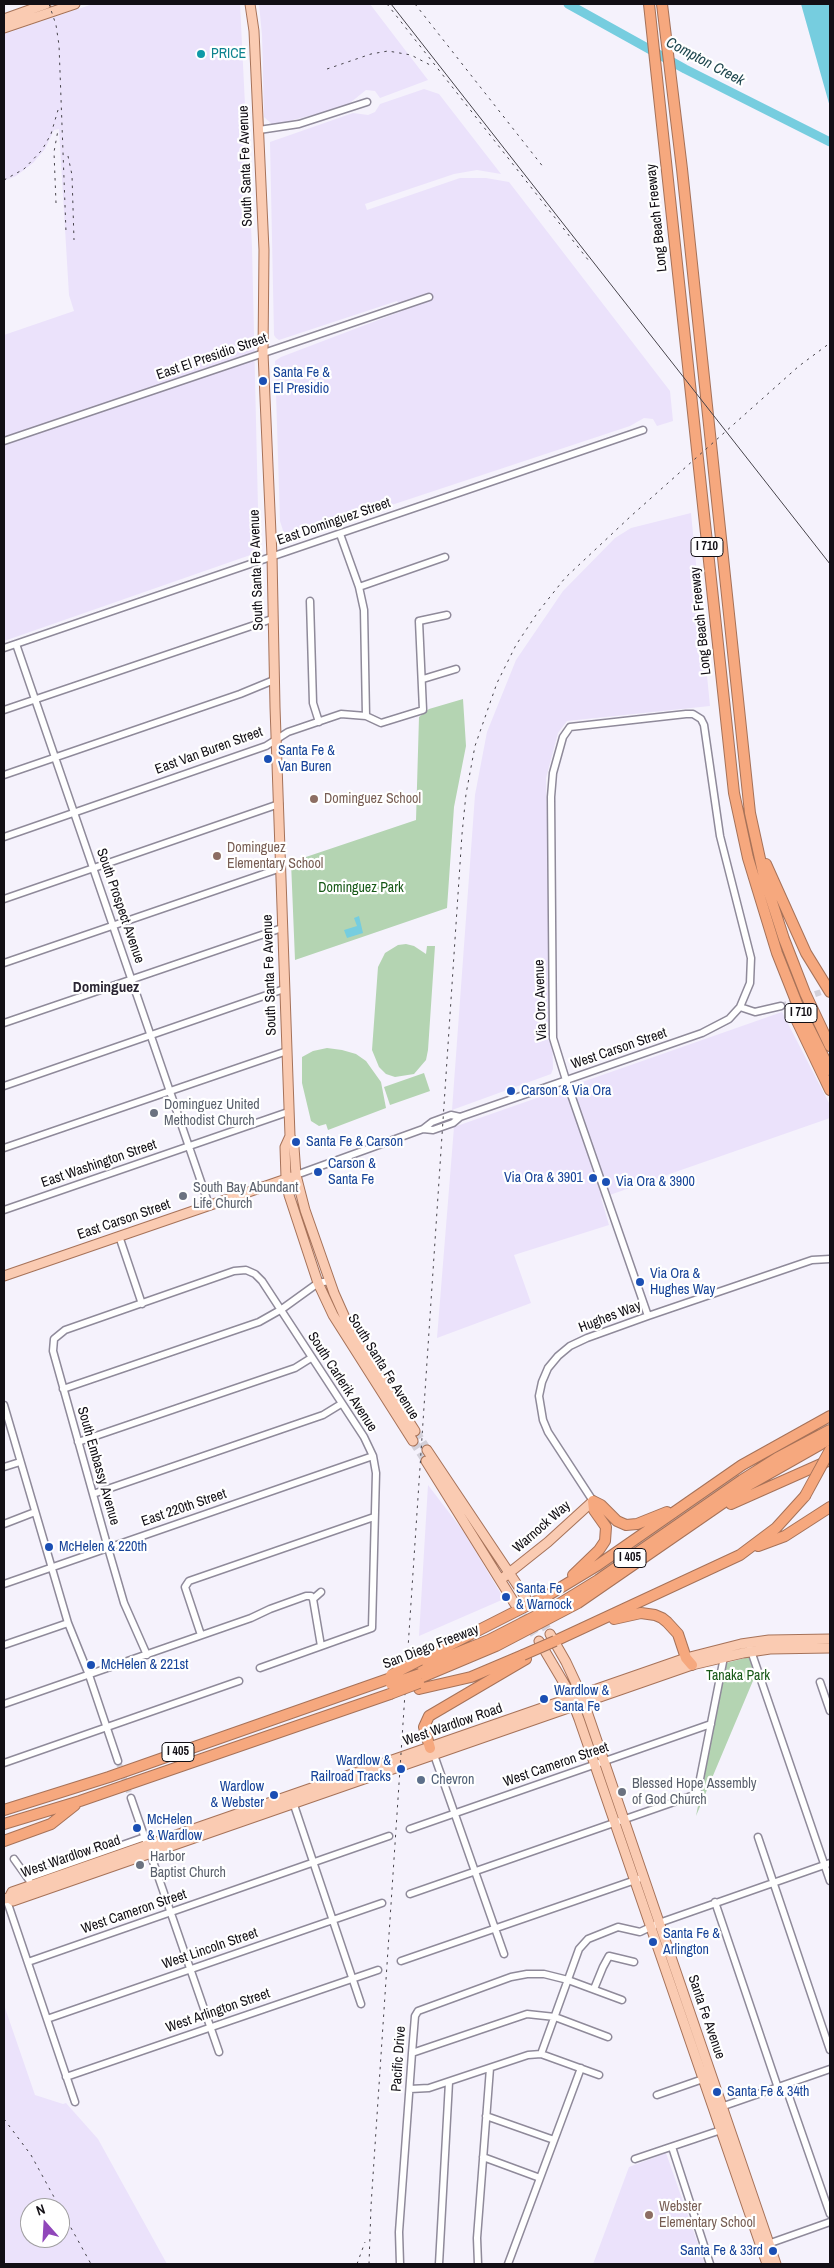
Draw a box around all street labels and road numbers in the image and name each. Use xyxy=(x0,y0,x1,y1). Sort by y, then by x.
street label: South Santa Fe Avenue xyxy=(235,105,257,227)
street label: Long Beach Freeway xyxy=(643,163,671,273)
street label: East El Presidio Street xyxy=(154,330,270,384)
street label: East Dominguez Street xyxy=(275,495,393,549)
street label: South Santa Fe Avenue xyxy=(246,509,268,631)
road number: I 710 xyxy=(691,538,723,556)
street label: Long Beach Freeway xyxy=(687,566,715,676)
street label: East Van Buren Street xyxy=(153,724,265,778)
street label: South Prospect Avenue xyxy=(92,846,148,966)
street label: South Santa Fe Avenue xyxy=(259,914,281,1036)
street label: Via Oro Avenue xyxy=(531,959,551,1041)
road number: I 710 xyxy=(785,1004,817,1022)
street label: West Carson Street xyxy=(569,1025,669,1073)
street label: East Washington Street xyxy=(39,1136,159,1192)
street label: East Carson Street xyxy=(75,1196,173,1244)
street label: Hughes Way xyxy=(577,1297,643,1337)
street label: South Santa Fe Avenue xyxy=(344,1311,422,1423)
street label: South Carlerik Avenue xyxy=(304,1329,380,1435)
street label: South Embassy Avenue xyxy=(73,1405,123,1527)
street label: East 220th Street xyxy=(139,1486,229,1530)
street label: Warnock Way xyxy=(510,1498,574,1556)
road number: I 405 xyxy=(614,1549,646,1568)
street label: San Diego Freeway xyxy=(381,1621,481,1673)
street label: West Wardlow Road xyxy=(401,1700,505,1750)
street label: West Cameron Street xyxy=(501,1739,611,1791)
road number: I 405 xyxy=(162,1742,194,1761)
street label: West Wardlow Road xyxy=(19,1832,123,1882)
street label: West Cameron Street xyxy=(79,1886,189,1938)
street label: West Lincoln Street xyxy=(160,1925,260,1973)
street label: Santa Fe Avenue xyxy=(684,1973,728,2061)
street label: West Arlington Street xyxy=(164,1985,272,2037)
street label: Pacific Drive xyxy=(388,2026,410,2092)

